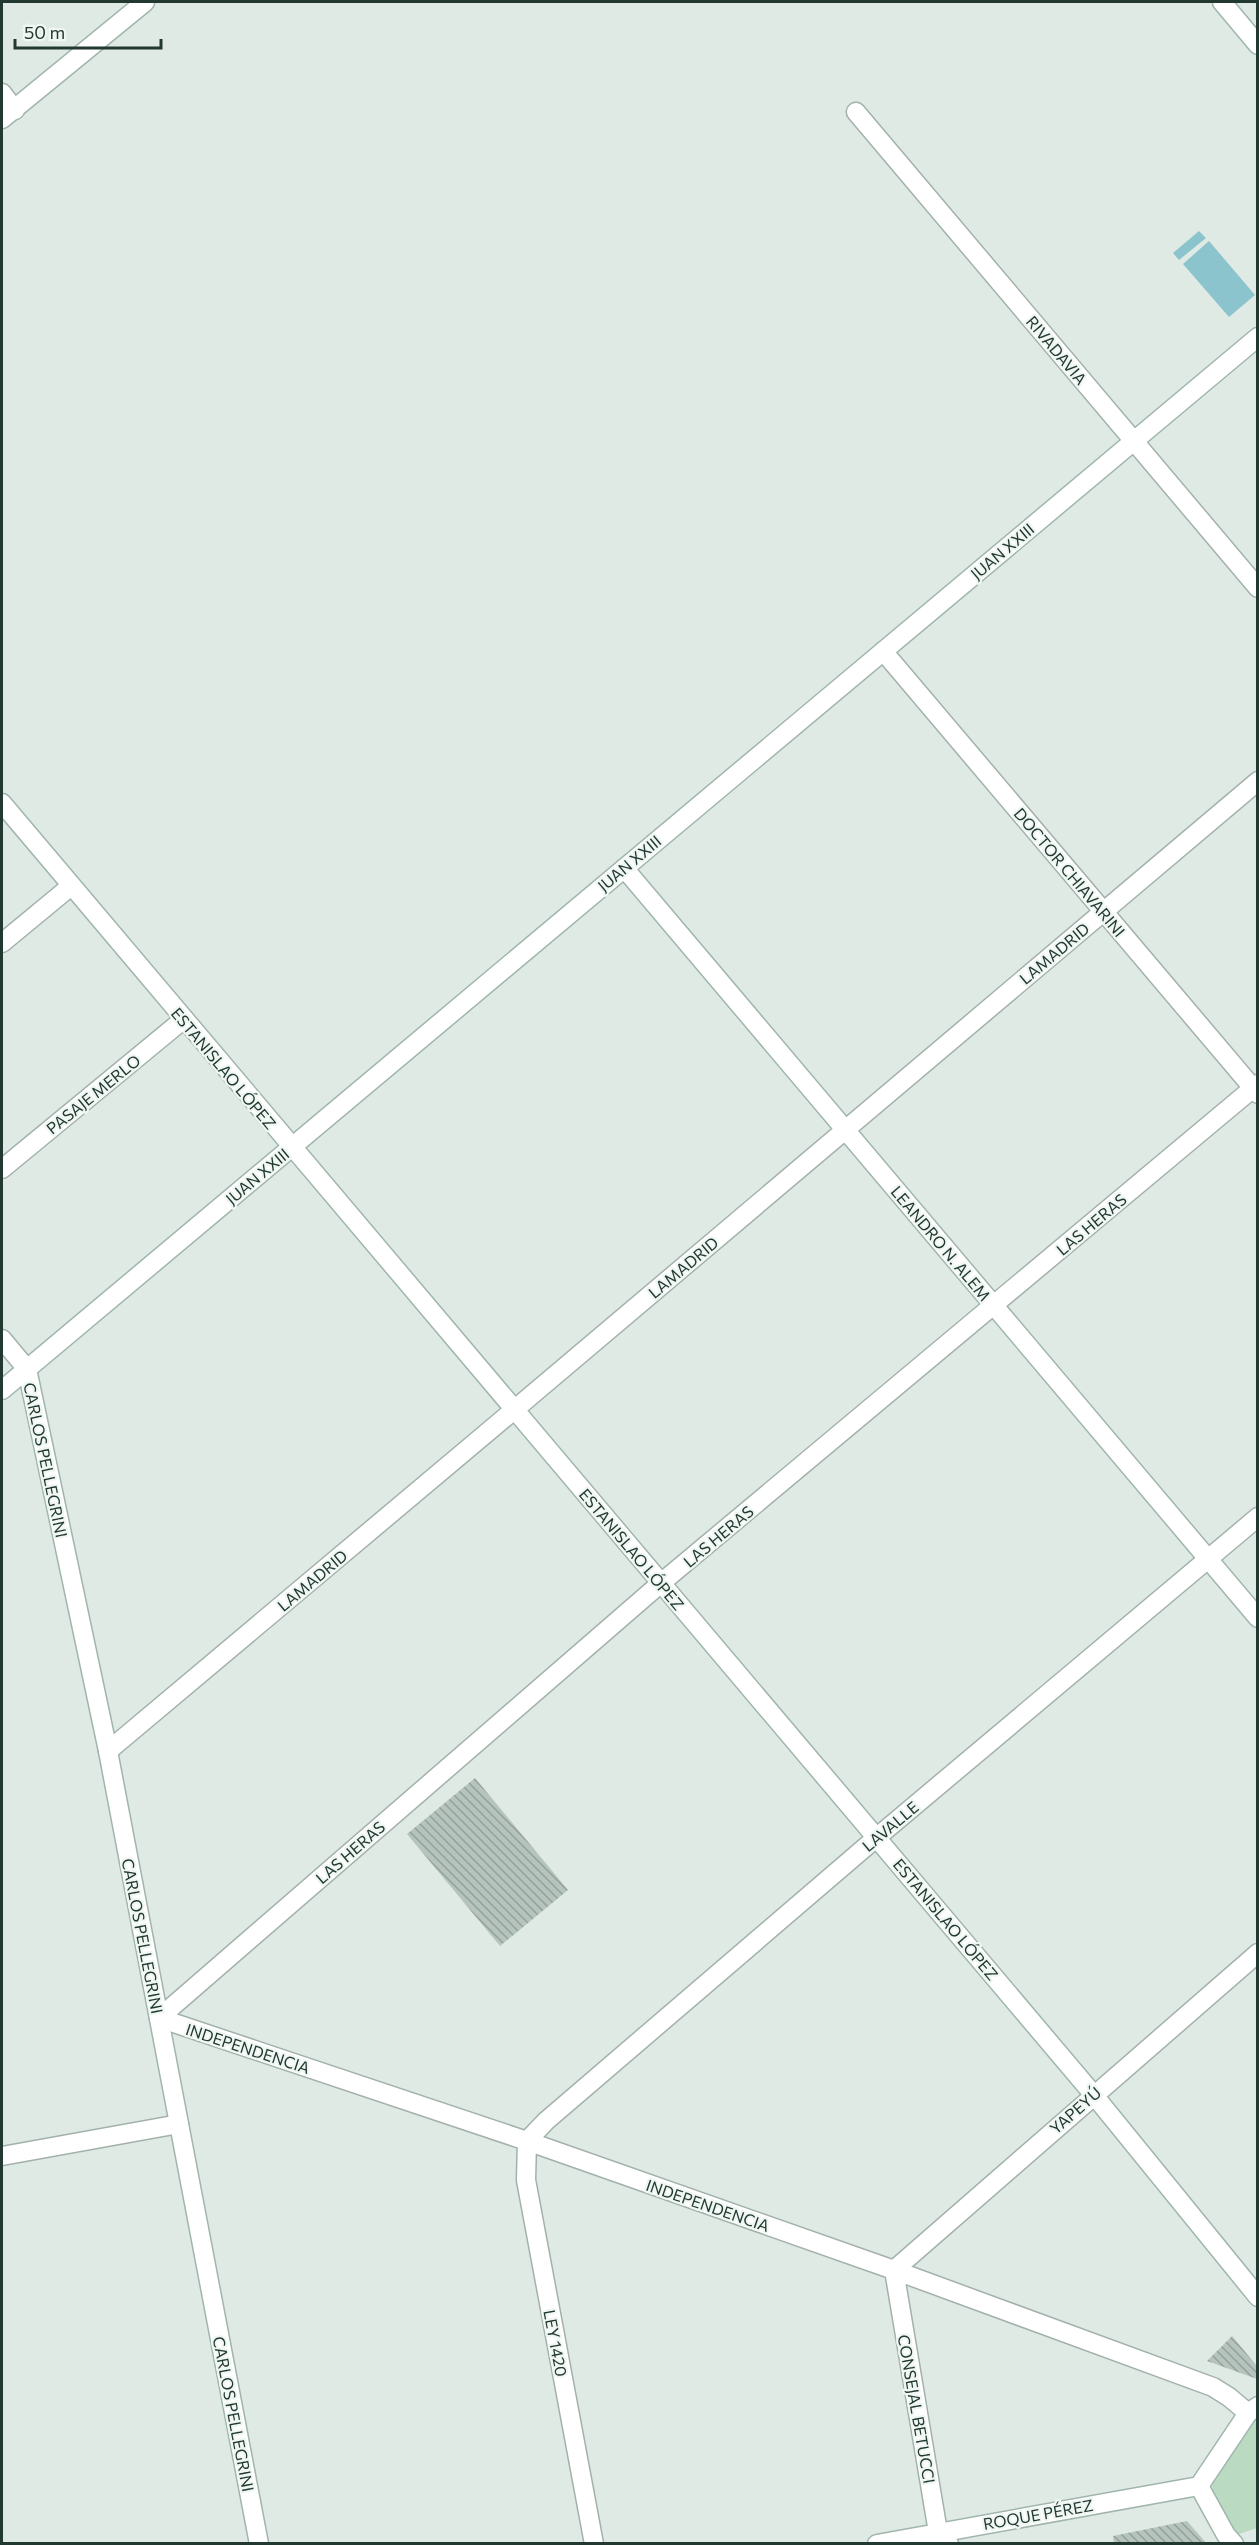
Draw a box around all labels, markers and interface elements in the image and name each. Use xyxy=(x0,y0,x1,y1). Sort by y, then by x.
scale bar xyxy=(15,12,160,50)
text: 50 m xyxy=(24,21,65,43)
street label: RIVADAVIA xyxy=(1023,312,1091,388)
street label: JUAN XXIII xyxy=(966,519,1038,583)
street label: DOCTOR CHIAVARINI xyxy=(1011,804,1129,940)
street label: JUAN XXIII xyxy=(593,831,665,895)
street label: LAMADRID xyxy=(1015,918,1093,988)
street label: ESTANISLAO LÓPEZ xyxy=(168,1003,280,1133)
street label: PASAJE MERLO xyxy=(42,1050,144,1138)
street label: JUAN XXIII xyxy=(221,1144,293,1208)
street label: LEANDRO N. ALEM xyxy=(887,1182,995,1304)
street label: LAS HERAS xyxy=(1052,1189,1130,1259)
street label: LAMADRID xyxy=(644,1232,722,1302)
street label: CARLOS PELLEGRINI xyxy=(20,1381,72,1539)
street label: ESTANISLAO LÓPEZ xyxy=(576,1484,688,1614)
street label: LAS HERAS xyxy=(679,1501,757,1571)
street label: LAMADRID xyxy=(273,1545,351,1615)
street label: LAVALLE xyxy=(858,1797,922,1855)
street label: LAS HERAS xyxy=(312,1817,388,1887)
street label: ESTANISLAO LÓPEZ xyxy=(890,1854,1002,1984)
street label: CARLOS PELLEGRINI xyxy=(119,1857,167,2015)
street label: INDEPENDENCIA xyxy=(184,2019,312,2077)
street label: YAPEYÚ xyxy=(1045,2083,1105,2137)
street label: INDEPENDENCIA xyxy=(644,2175,772,2235)
street label: LEY 1420 xyxy=(540,2308,572,2378)
street label: CONSEJAL BETUCCI xyxy=(895,2333,939,2485)
street label: CARLOS PELLEGRINI xyxy=(210,2335,258,2493)
street label: ROQUE PÉREZ xyxy=(982,2495,1094,2533)

